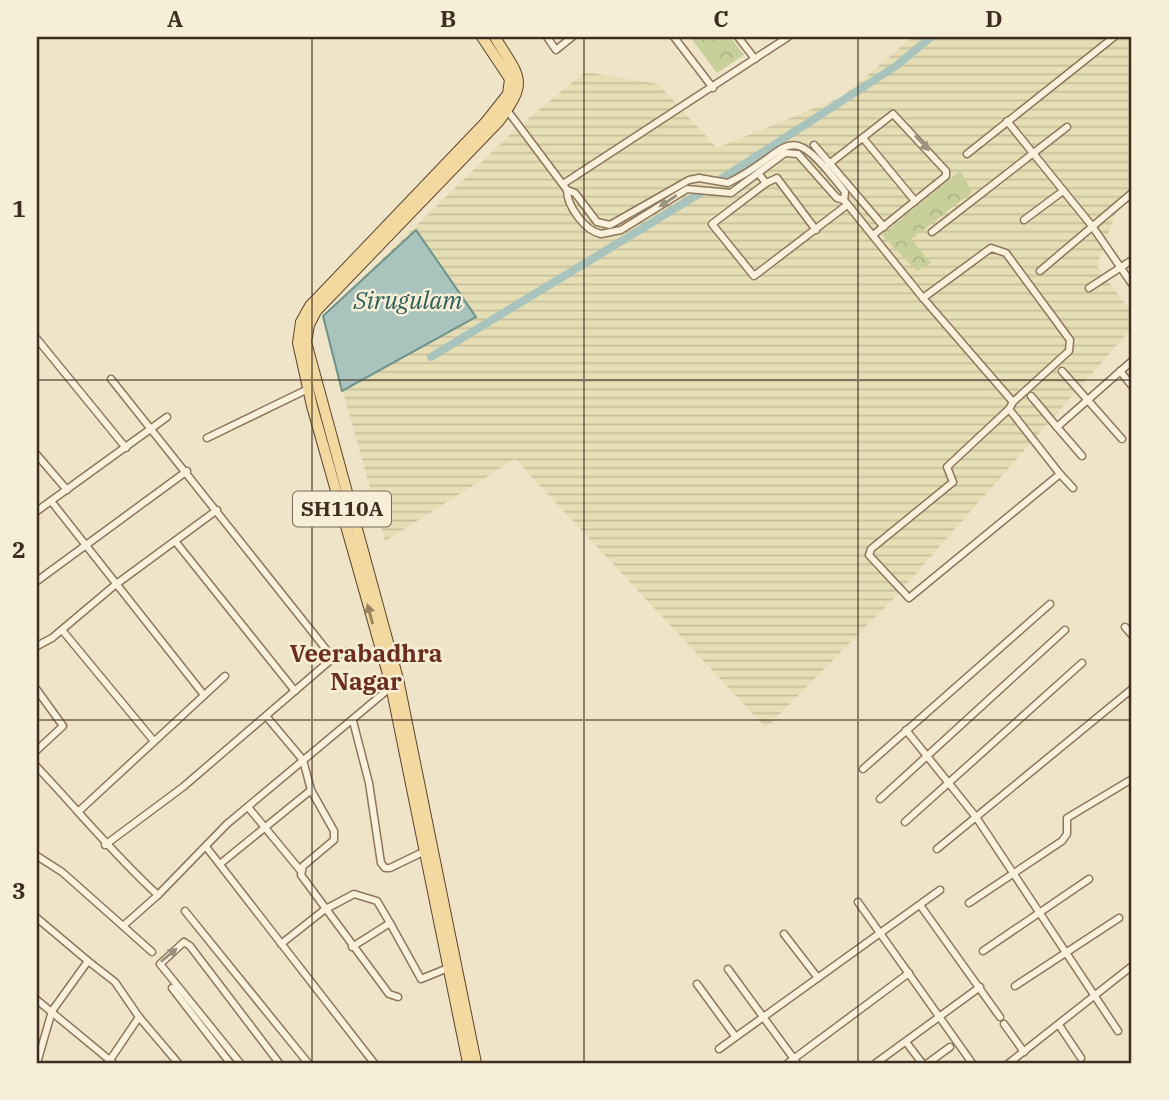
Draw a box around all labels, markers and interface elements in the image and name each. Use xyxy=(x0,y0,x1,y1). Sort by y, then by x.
text: A xyxy=(167,3,183,33)
text: B xyxy=(440,3,456,33)
text: C xyxy=(713,3,729,33)
text: D xyxy=(985,3,1003,33)
one-way arrow xyxy=(914,134,930,152)
text: 1 xyxy=(12,193,26,223)
one-way arrow xyxy=(658,194,678,207)
water label: Sirugulam xyxy=(352,284,463,316)
road number: SH110A xyxy=(293,491,391,526)
text: 2 xyxy=(12,534,26,564)
one-way arrow xyxy=(364,603,375,625)
district label: Veerabadhra Nagar xyxy=(290,637,443,697)
text: 3 xyxy=(12,875,26,905)
one-way arrow xyxy=(160,947,178,962)

